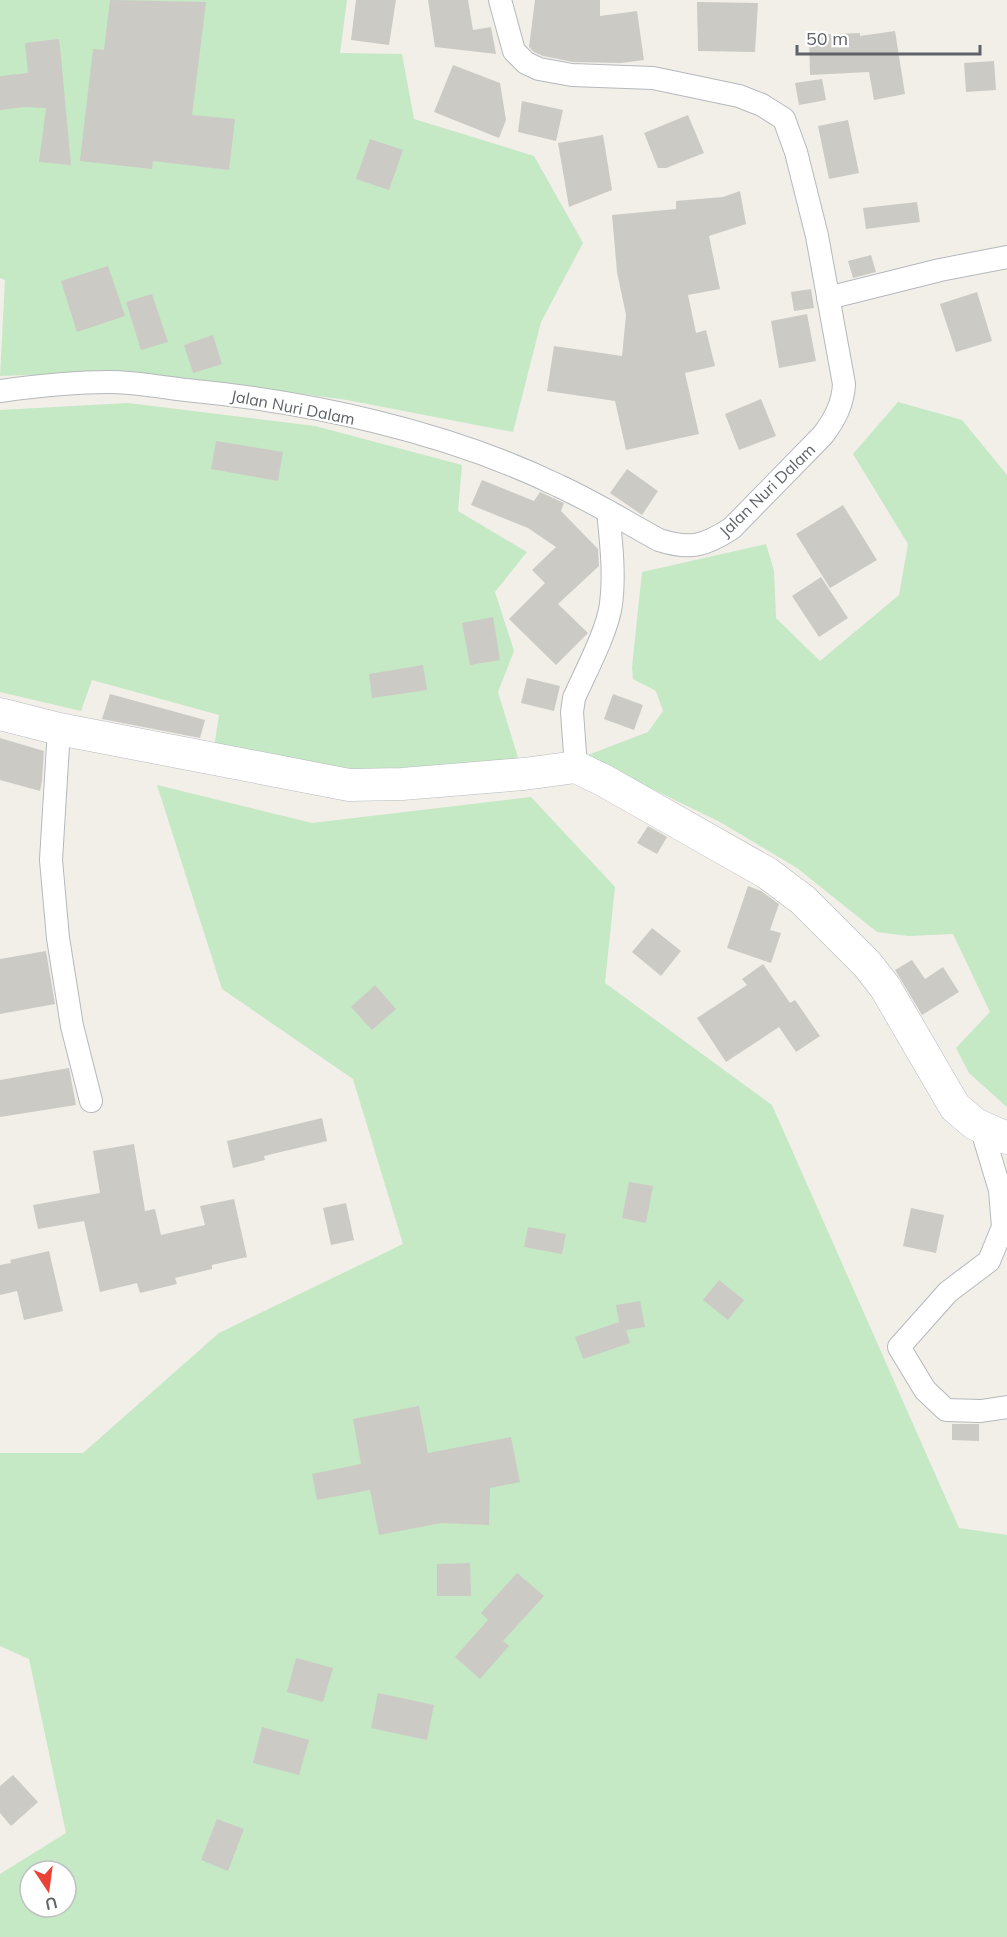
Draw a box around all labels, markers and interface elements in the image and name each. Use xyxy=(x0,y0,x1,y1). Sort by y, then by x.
scale bar xyxy=(797,18,980,56)
text: 50 m xyxy=(806,27,848,50)
street label: Jalan Nuri Dalam xyxy=(229,385,357,429)
street label: Jalan Nuri Dalam xyxy=(715,439,819,541)
north arrow xyxy=(18,1859,78,1919)
text: U xyxy=(43,1893,59,1915)

